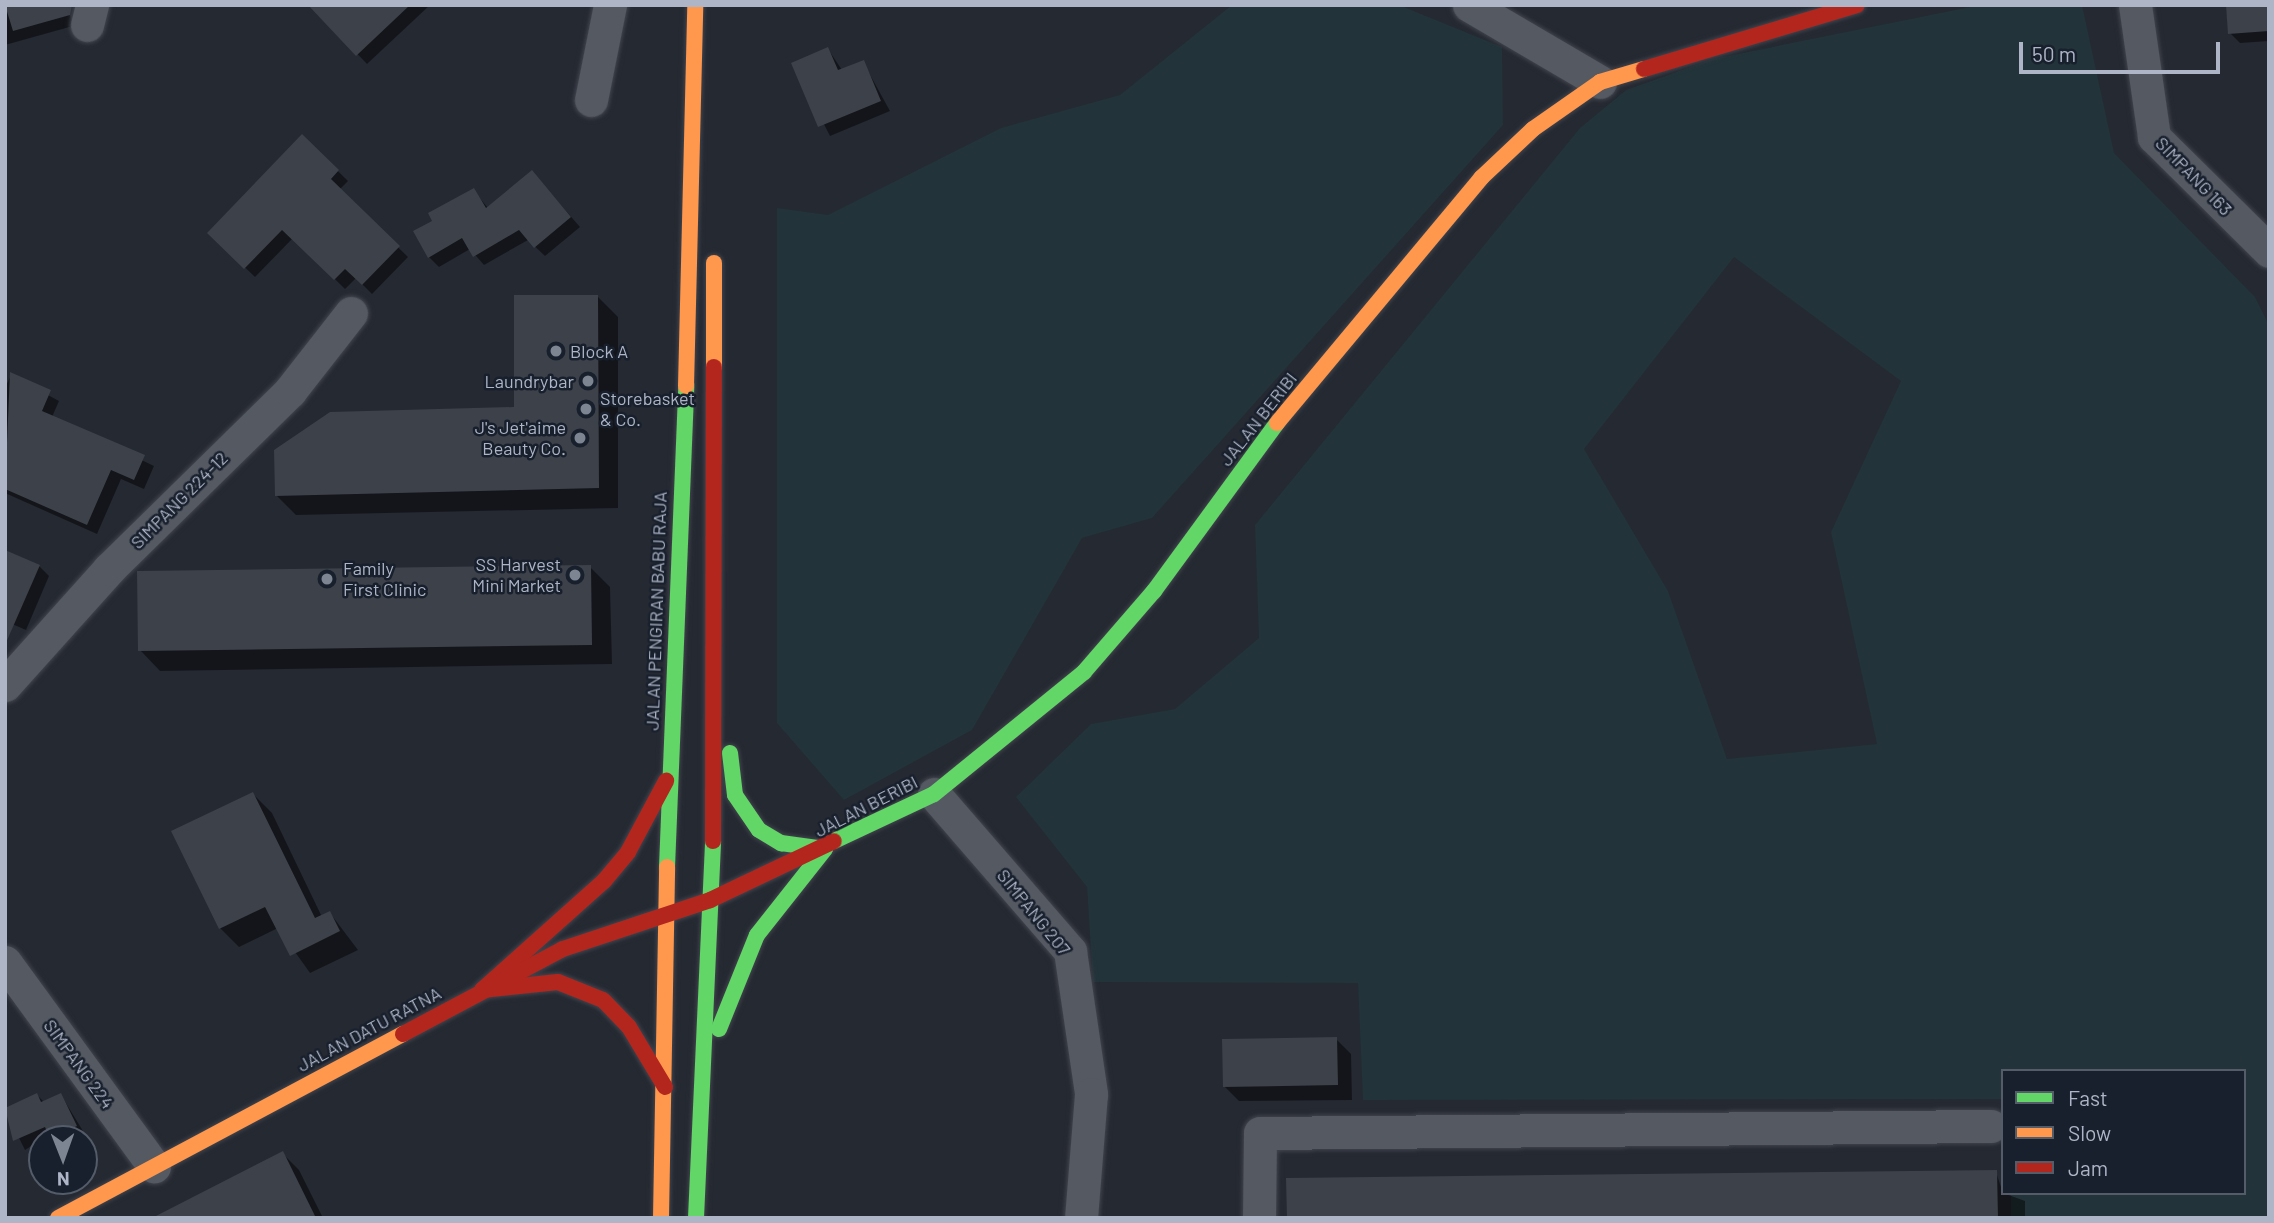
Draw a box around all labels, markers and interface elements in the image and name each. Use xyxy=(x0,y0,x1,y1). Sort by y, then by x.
scale bar xyxy=(2022,28,2223,72)
text: 50 m xyxy=(2032,41,2076,66)
street label: SIMPANG 163 xyxy=(2151,132,2237,220)
place label: Block A xyxy=(570,340,628,362)
marker: Block A xyxy=(548,343,564,359)
street label: JALAN BERIBI xyxy=(1215,368,1301,470)
place label: Laundrybar xyxy=(485,370,574,392)
marker: Laundrybar xyxy=(580,373,596,389)
place label: Storebasket & Co. xyxy=(600,388,695,430)
marker: Storebasket & Co. xyxy=(578,401,594,417)
place label: J's Jet'aime Beauty Co. xyxy=(475,417,566,460)
marker: J's Jet'aime Beauty Co. xyxy=(572,430,588,446)
street label: SIMPANG 224-12 xyxy=(126,447,232,553)
street label: JALAN PENGIRAN BABU RAJA xyxy=(641,491,671,731)
place label: SS Harvest Mini Market xyxy=(472,554,561,596)
place label: Family First Clinic xyxy=(343,558,426,600)
marker: SS Harvest Mini Market xyxy=(567,567,583,583)
marker: Family First Clinic xyxy=(317,569,337,589)
street label: JALAN BERIBI xyxy=(811,771,921,841)
street label: SIMPANG 207 xyxy=(993,865,1075,959)
street label: JALAN DATU RATNA xyxy=(293,982,445,1076)
street label: SIMPANG 224 xyxy=(39,1015,119,1113)
legend xyxy=(2001,1069,2246,1195)
text: Fast xyxy=(2068,1085,2108,1110)
text: Slow xyxy=(2068,1120,2111,1145)
north arrow xyxy=(28,1125,98,1195)
text: Jam xyxy=(2068,1155,2108,1180)
text: N xyxy=(57,1168,70,1191)

